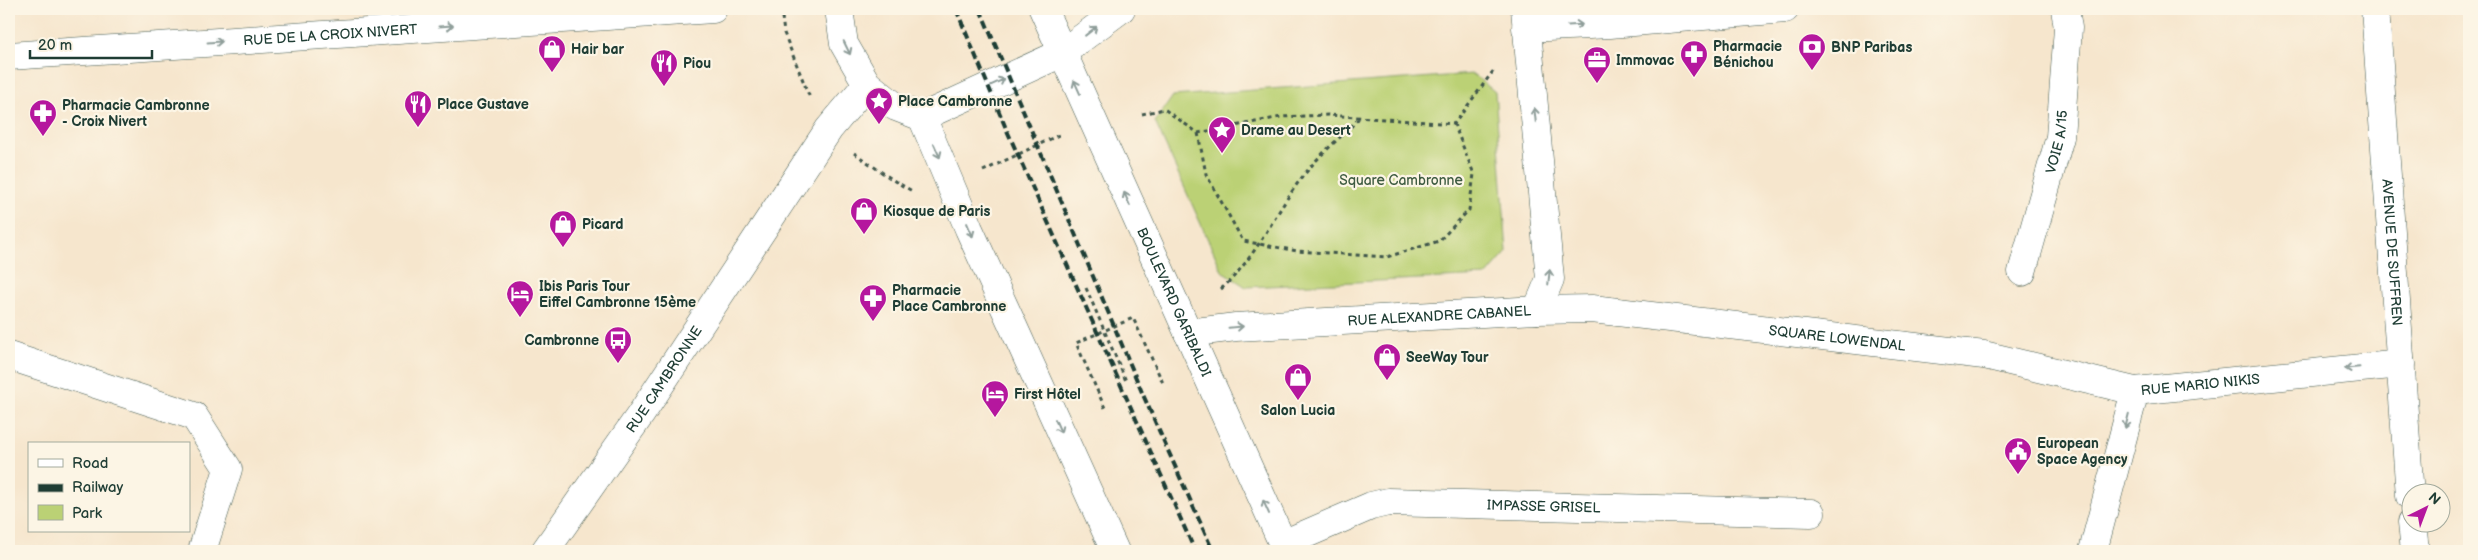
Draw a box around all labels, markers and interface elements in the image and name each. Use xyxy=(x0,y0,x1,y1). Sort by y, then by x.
street label: RUE DE LA CROIX NIVERT xyxy=(243,20,419,49)
one-way arrow xyxy=(1567,21,1583,30)
one-way arrow xyxy=(438,22,454,31)
one-way arrow xyxy=(1085,25,1098,36)
scale bar xyxy=(30,28,152,60)
bank icon: BNP Paribas xyxy=(1797,32,1827,71)
shop icon: Hair bar xyxy=(537,34,567,73)
text: 20 m xyxy=(38,36,72,55)
one-way arrow xyxy=(206,37,222,47)
place label: Pharmacie Bénichou xyxy=(1713,38,1782,71)
pharmacy icon: Pharmacie Bénichou xyxy=(1679,39,1709,78)
place label: BNP Paribas xyxy=(1831,39,1912,56)
place label: Hair bar xyxy=(571,41,624,58)
one-way arrow xyxy=(842,41,852,56)
office icon: Immovac xyxy=(1582,45,1612,84)
restaurant icon: Piou xyxy=(649,48,679,87)
place label: Immovac xyxy=(1616,52,1675,69)
place label: Piou xyxy=(683,55,711,72)
one-way arrow xyxy=(990,77,1005,86)
one-way arrow xyxy=(1072,80,1082,95)
place icon: Place Cambronne xyxy=(864,86,894,125)
restaurant icon: Place Gustave xyxy=(403,89,433,128)
place label: Place Cambronne xyxy=(898,93,1012,110)
place label: Place Gustave xyxy=(437,96,529,113)
place label: Pharmacie Cambronne - Croix Nivert xyxy=(62,97,210,130)
pharmacy icon: Pharmacie Cambronne - Croix Nivert xyxy=(28,98,58,137)
one-way arrow xyxy=(1530,108,1540,124)
street label: VOIE A/15 xyxy=(2042,109,2070,175)
place icon: Drame au Desert xyxy=(1207,115,1237,154)
place label: Drame au Desert xyxy=(1241,122,1351,139)
one-way arrow xyxy=(932,143,942,158)
park label: Square Cambronne xyxy=(1339,172,1463,189)
street label: AVENUE DE SUFFREN xyxy=(2379,178,2406,326)
one-way arrow xyxy=(1122,192,1132,207)
shop icon: Kiosque de Paris xyxy=(849,196,879,235)
place label: Kiosque de Paris xyxy=(883,203,990,220)
shop icon: Picard xyxy=(548,209,578,248)
place label: Picard xyxy=(582,216,623,233)
one-way arrow xyxy=(966,222,976,237)
street label: BOULEVARD GARIBALDI xyxy=(1133,225,1215,379)
one-way arrow xyxy=(1544,269,1553,285)
place label: Ibis Paris Tour Eiffel Cambronne 15ème xyxy=(539,278,696,311)
hotel icon: Ibis Paris Tour Eiffel Cambronne 15ème xyxy=(505,279,535,318)
place label: Pharmacie Place Cambronne xyxy=(892,282,1006,315)
pharmacy icon: Pharmacie Place Cambronne xyxy=(858,283,888,322)
street label: RUE ALEXANDRE CABANEL xyxy=(1347,302,1532,329)
street label: SQUARE LOWENDAL xyxy=(1768,321,1907,354)
street label: RUE CAMBRONNE xyxy=(622,323,705,436)
one-way arrow xyxy=(1228,323,1244,332)
bus stop icon: Cambronne xyxy=(603,325,633,364)
place label: Cambronne xyxy=(524,332,599,349)
shop icon: SeeWay Tour xyxy=(1372,342,1402,381)
place label: SeeWay Tour xyxy=(1406,349,1489,366)
shop icon: Salon Lucia xyxy=(1283,362,1313,401)
one-way arrow xyxy=(2345,364,2361,373)
street label: RUE MARIO NIKIS xyxy=(2140,370,2260,399)
hotel icon: First Hôtel xyxy=(980,379,1010,418)
place label: First Hôtel xyxy=(1014,386,1081,403)
place label: Salon Lucia xyxy=(1261,402,1335,419)
one-way arrow xyxy=(2122,412,2131,428)
one-way arrow xyxy=(1054,418,1064,433)
place label: European Space Agency xyxy=(2037,435,2128,468)
public building icon: European Space Agency xyxy=(2003,436,2033,475)
legend xyxy=(28,442,190,532)
text: Road xyxy=(72,454,108,473)
text: Railway xyxy=(72,478,123,497)
north arrow xyxy=(2400,482,2450,532)
text: N xyxy=(2425,489,2444,509)
street label: IMPASSE GRISEL xyxy=(1487,496,1601,516)
one-way arrow xyxy=(1261,500,1270,515)
text: Park xyxy=(72,504,103,523)

